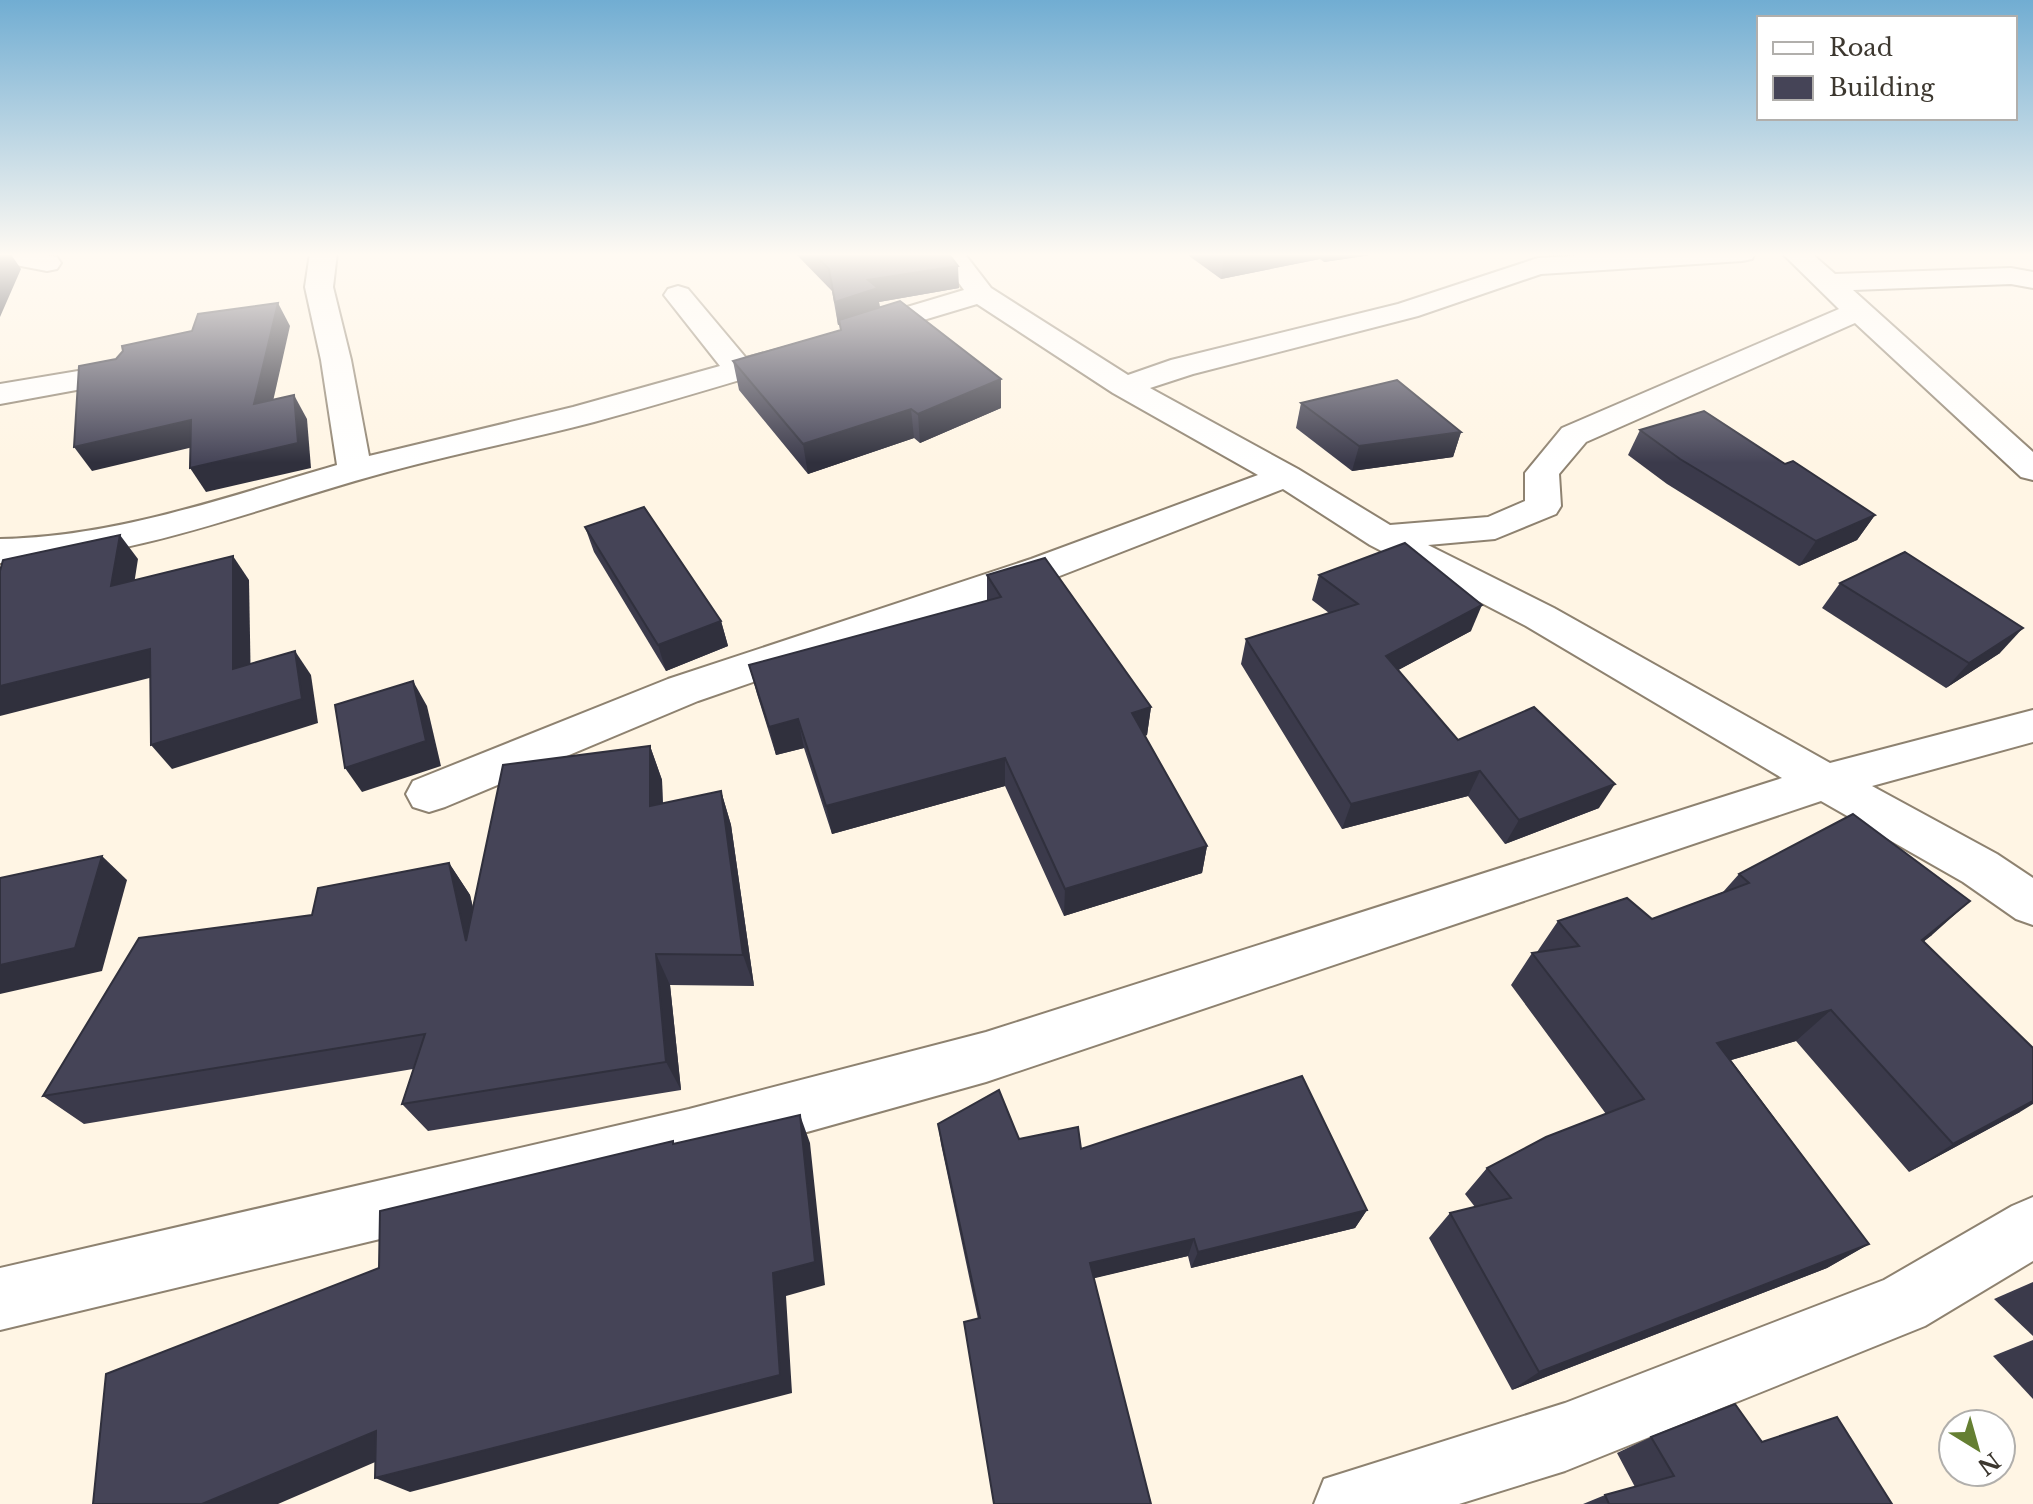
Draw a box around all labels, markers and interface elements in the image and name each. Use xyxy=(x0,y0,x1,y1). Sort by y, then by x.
legend xyxy=(1757,16,2017,120)
text: Road xyxy=(1829,33,1893,62)
text: Building xyxy=(1829,73,1935,102)
north arrow xyxy=(1937,1408,2017,1488)
text: N xyxy=(1972,1447,2005,1481)

